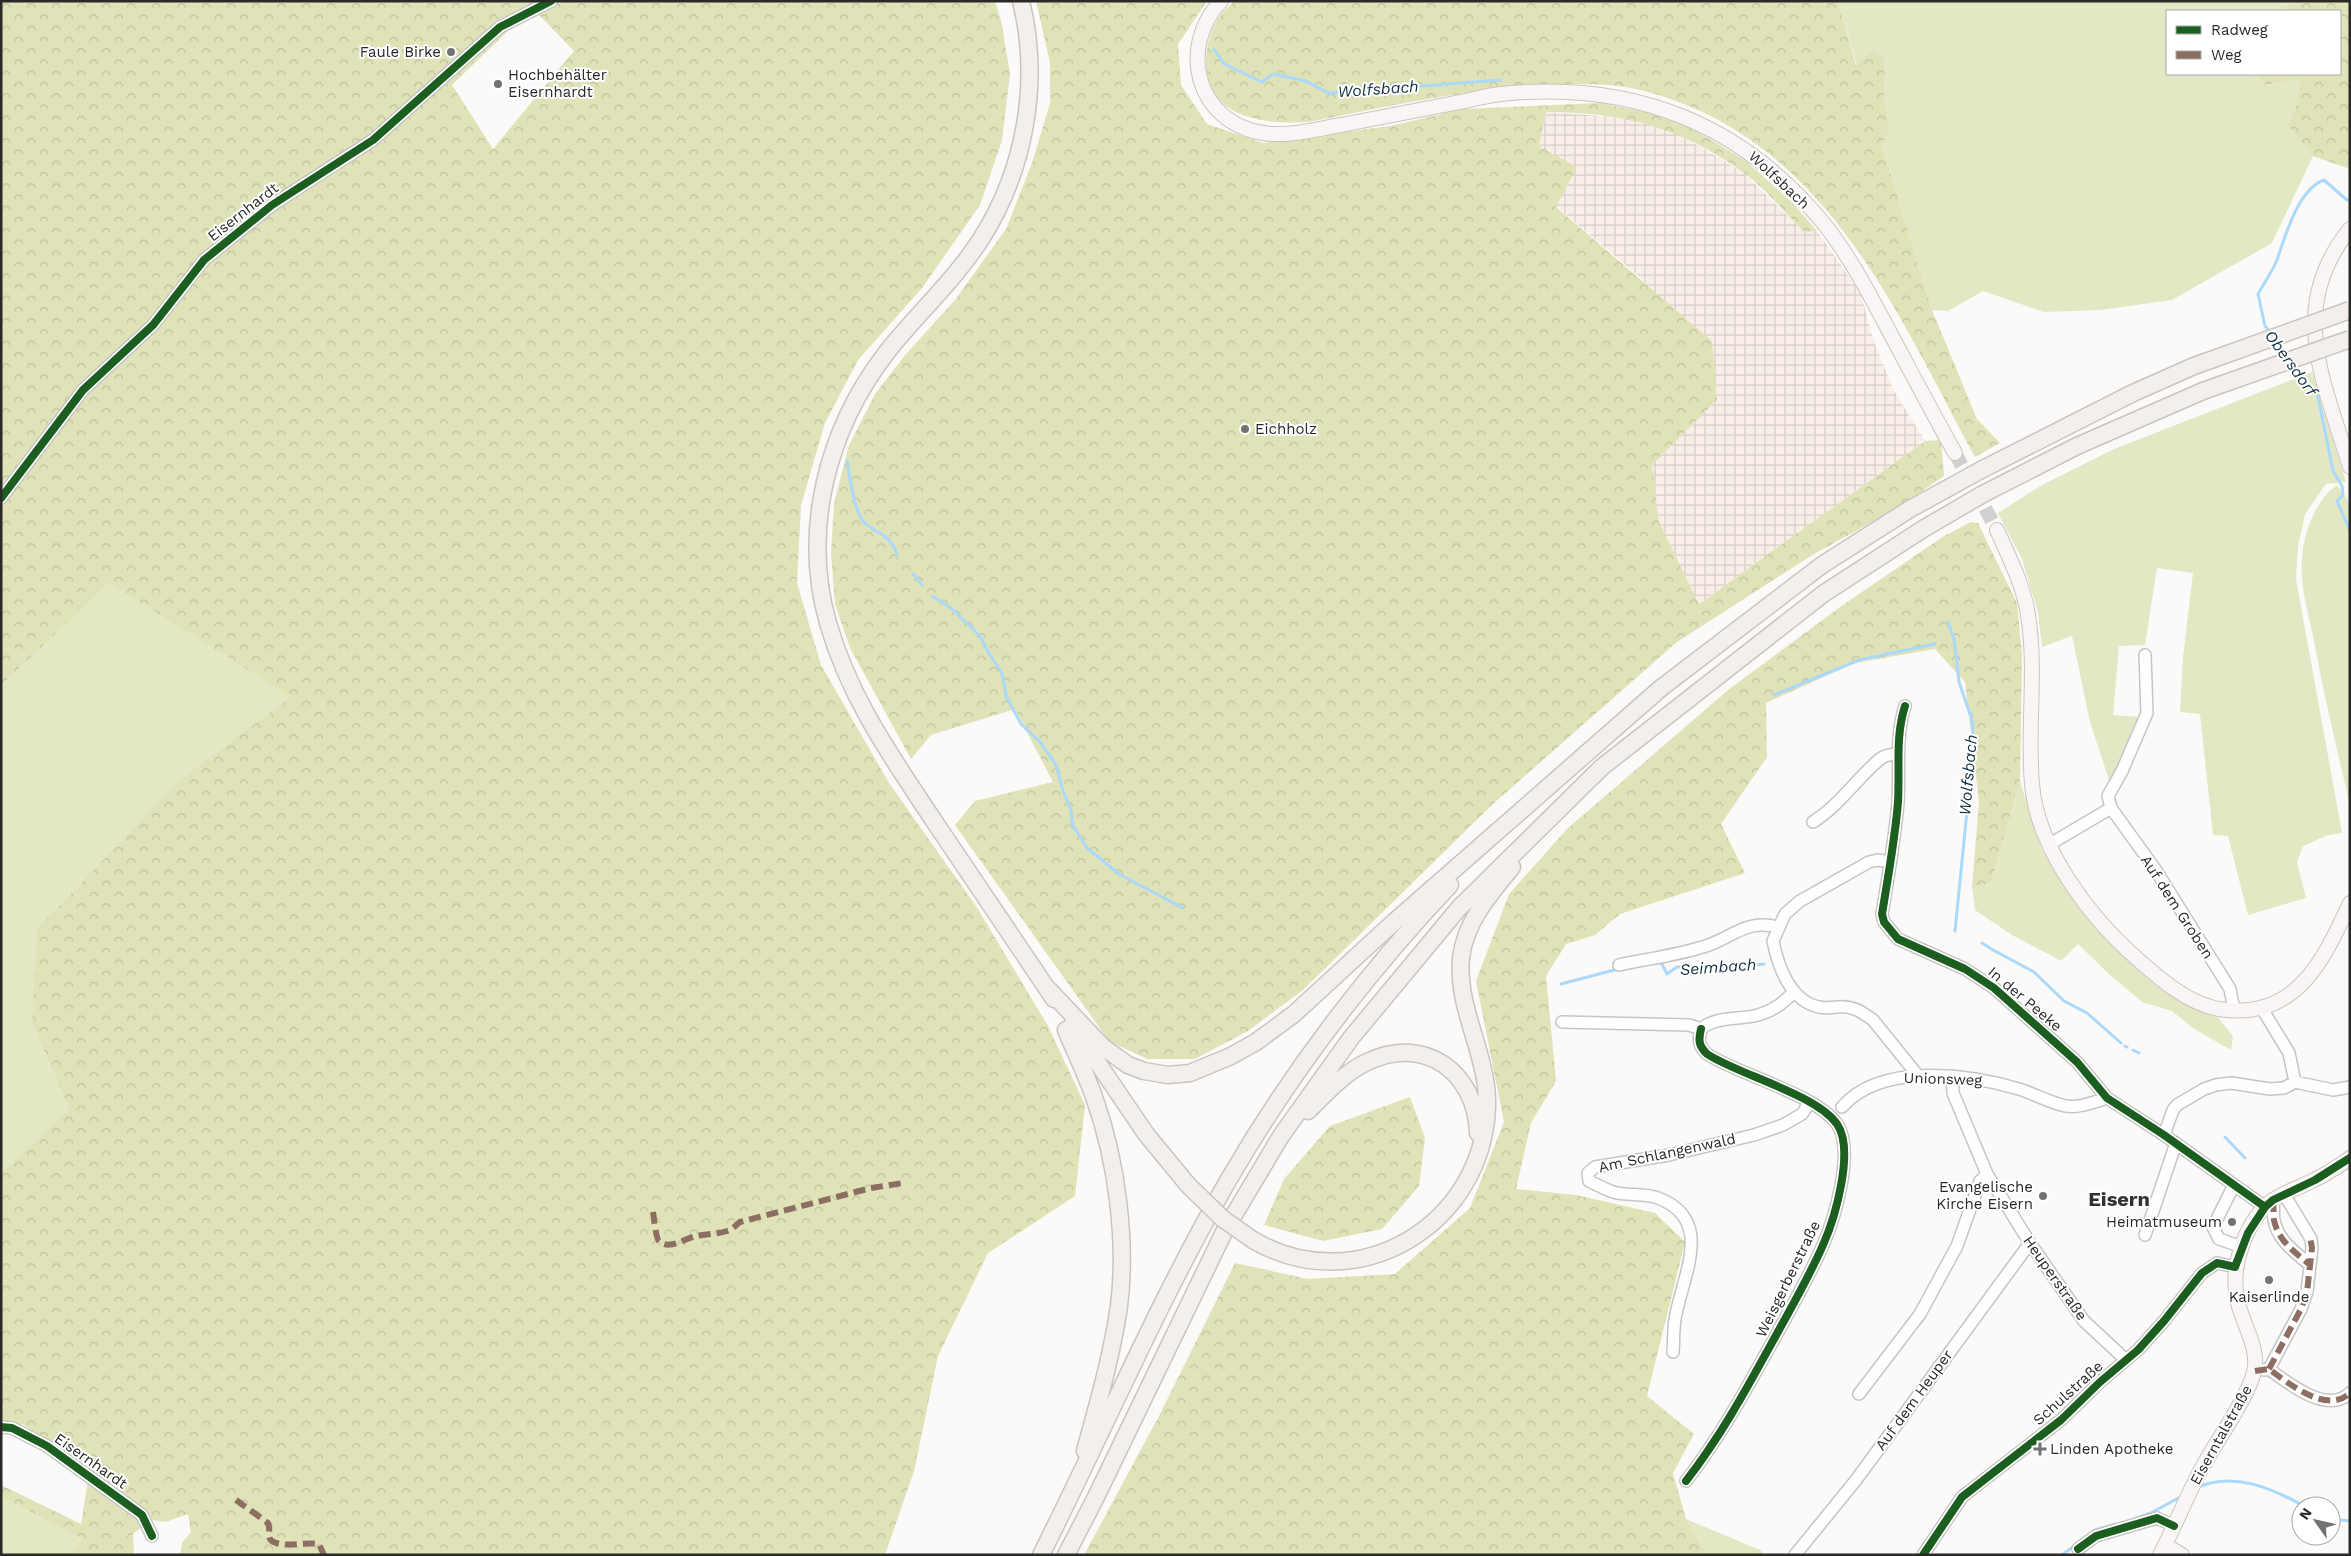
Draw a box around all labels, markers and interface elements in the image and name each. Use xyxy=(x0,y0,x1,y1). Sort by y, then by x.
legend xyxy=(2166,10,2341,75)
text: Radweg xyxy=(2211,21,2268,39)
place label: Faule Birke xyxy=(360,43,441,61)
marker: Faule Birke xyxy=(445,46,457,58)
text: Weg xyxy=(2211,46,2242,64)
place label: Hochbehälter Eisernhardt xyxy=(508,66,607,101)
water label: Wolfsbach xyxy=(1337,77,1419,101)
marker: Hochbehälter Eisernhardt xyxy=(492,78,504,90)
street label: Wolfsbach xyxy=(1745,147,1813,213)
street label: Eisernhardt xyxy=(204,178,283,245)
water label: Obersdorf xyxy=(2261,326,2322,401)
place label: Eichholz xyxy=(1255,420,1317,438)
marker: Eichholz xyxy=(1239,423,1251,435)
water label: Wolfsbach xyxy=(1955,734,1981,816)
street label: Auf dem Groben xyxy=(2137,852,2217,962)
water label: Seimbach xyxy=(1679,955,1757,979)
street label: In der Peeke xyxy=(1984,963,2066,1035)
street label: Unionsweg xyxy=(1903,1069,1983,1089)
street label: Am Schlangenwald xyxy=(1597,1130,1737,1176)
place label: Evangelische Kirche Eisern xyxy=(1936,1178,2033,1213)
district label: Eisern xyxy=(2088,1187,2150,1211)
marker: Evangelische Kirche Eisern xyxy=(2037,1190,2049,1202)
place label: Heimatmuseum xyxy=(2106,1213,2222,1231)
marker: Heimatmuseum xyxy=(2226,1216,2238,1228)
street label: Weisgerberstraße xyxy=(1752,1218,1824,1340)
street label: Heuperstraße xyxy=(2019,1232,2091,1324)
marker: Kaiserlinde xyxy=(2263,1274,2275,1286)
place label: Kaiserlinde xyxy=(2229,1288,2309,1306)
street label: Auf dem Heuper xyxy=(1871,1346,1957,1454)
street label: Schulstraße xyxy=(2029,1357,2107,1429)
street label: Eiserntalstraße xyxy=(2186,1382,2256,1488)
street label: Eisernhardt xyxy=(51,1429,132,1493)
place label: Linden Apotheke xyxy=(2050,1440,2173,1458)
marker: Linden Apotheke xyxy=(2034,1443,2046,1455)
north arrow xyxy=(2291,1496,2341,1546)
text: N xyxy=(2296,1505,2315,1523)

